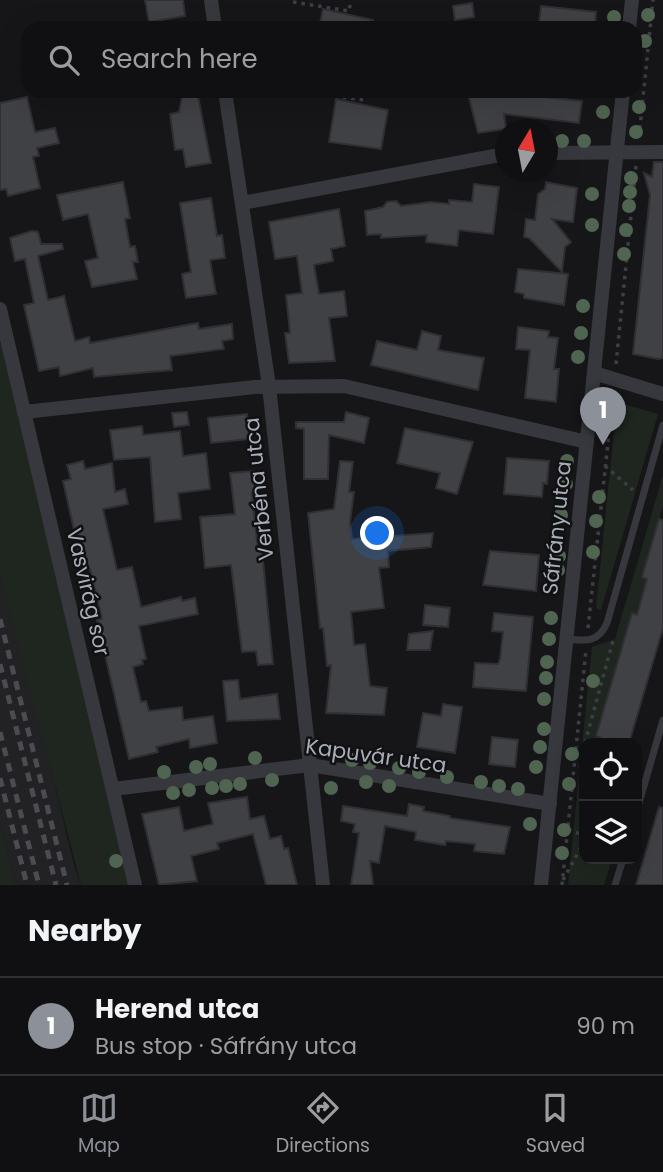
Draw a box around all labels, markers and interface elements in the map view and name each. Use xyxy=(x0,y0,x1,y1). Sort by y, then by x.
search box xyxy=(21,21,642,98)
icon: search xyxy=(45,41,83,79)
text: Search here xyxy=(101,41,258,77)
north arrow xyxy=(495,119,558,182)
pin: 1 xyxy=(580,387,626,445)
street label: Verbéna utca xyxy=(237,416,280,562)
street label: Sáfrány utca xyxy=(535,460,578,596)
your location xyxy=(360,516,394,550)
street label: Vasvirág sor xyxy=(60,525,117,659)
street label: Kapuvár utca xyxy=(304,731,448,780)
map controls xyxy=(579,738,642,864)
button: locate xyxy=(579,738,642,801)
button: layers xyxy=(579,801,642,864)
text: Nearby xyxy=(28,909,142,952)
text: Herend utca xyxy=(95,991,259,1027)
text: 1 xyxy=(47,1010,55,1042)
text: 90 m xyxy=(576,1010,635,1042)
text: Bus stop · Sáfrány utca xyxy=(95,1030,357,1062)
tab: Map xyxy=(78,1089,120,1160)
tab: Directions xyxy=(276,1089,370,1160)
tab: Saved xyxy=(526,1089,585,1160)

